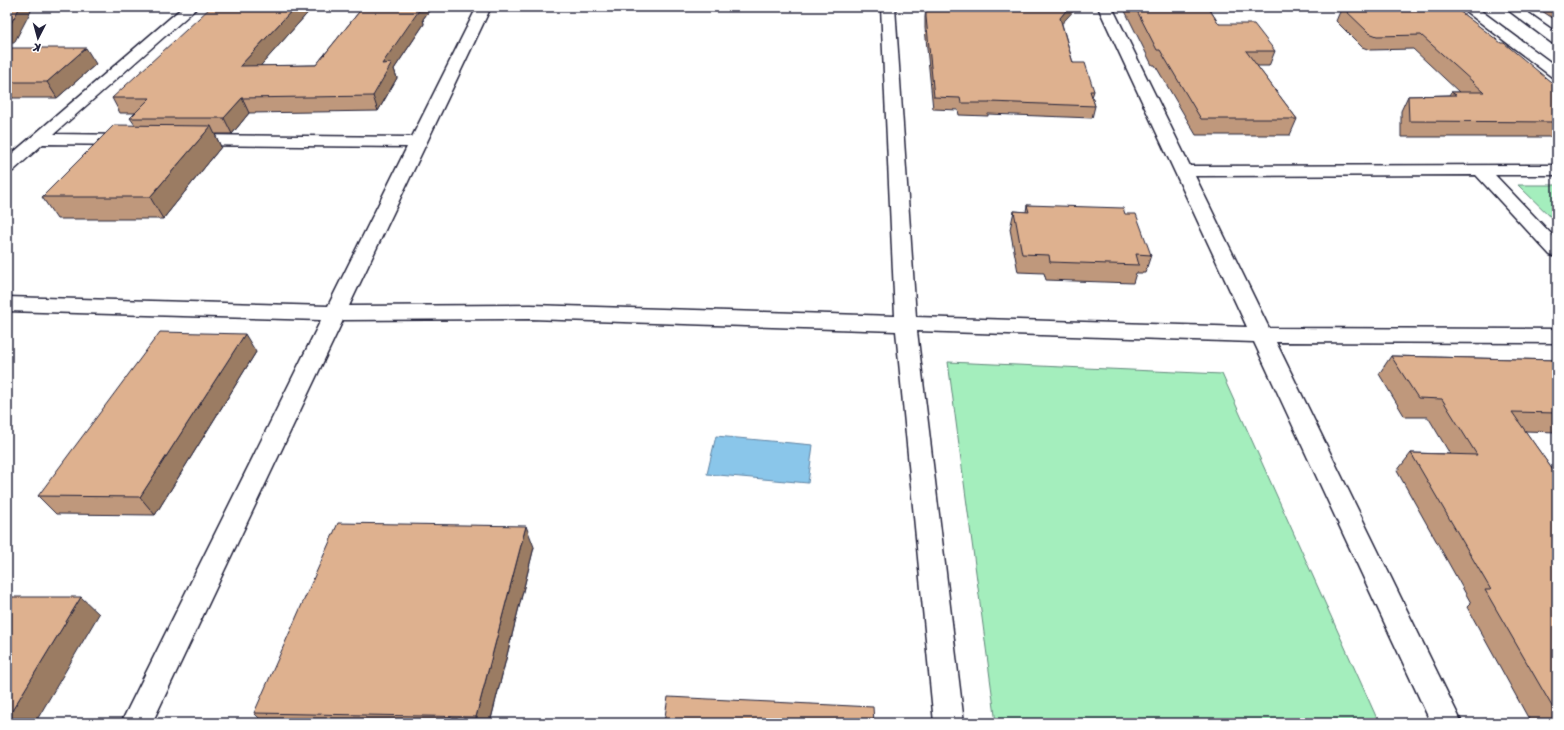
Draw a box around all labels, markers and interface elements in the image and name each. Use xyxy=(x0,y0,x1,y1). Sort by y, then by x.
north arrow xyxy=(18,18,58,58)
text: K xyxy=(31,38,42,57)

